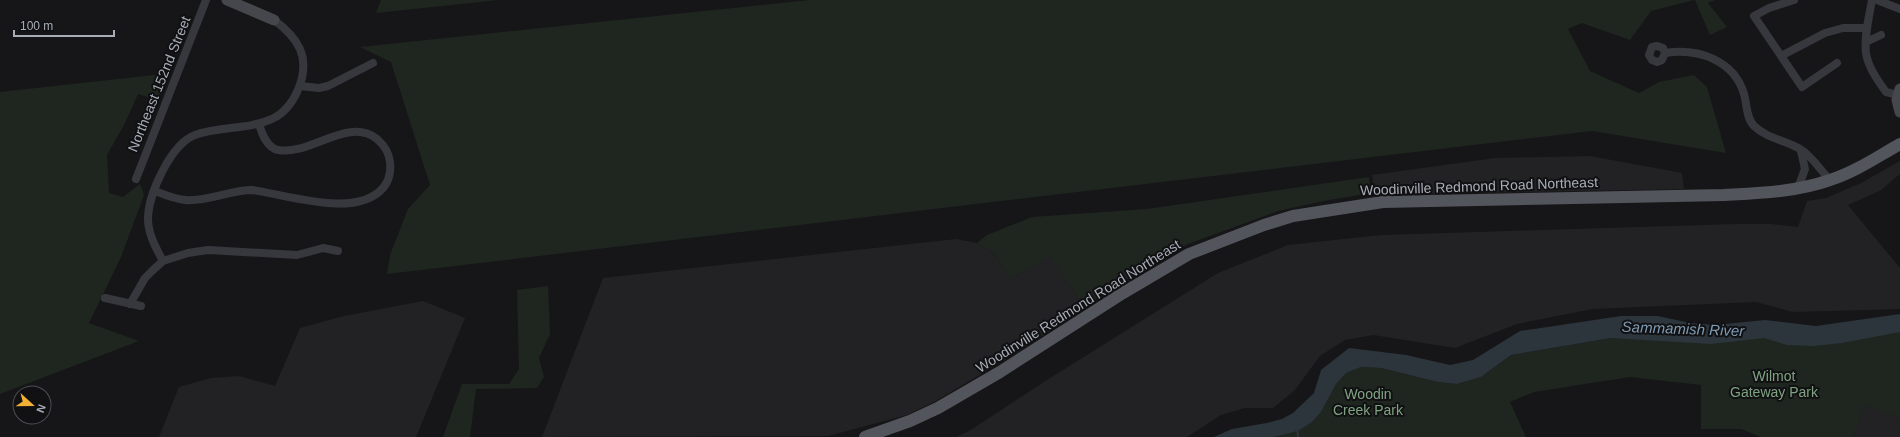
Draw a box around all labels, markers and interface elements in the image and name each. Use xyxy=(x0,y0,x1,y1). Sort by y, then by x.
scale bar xyxy=(14,12,114,38)
street label: Northeast 152nd Street xyxy=(124,14,194,154)
text: 100 m xyxy=(20,19,53,33)
street label: Woodinville Redmond Road Northeast xyxy=(1360,174,1598,198)
street label: Woodinville Redmond Road Northeast xyxy=(973,236,1183,376)
water label: Sammamish River xyxy=(1621,318,1746,339)
park label: Wilmot Gateway Park xyxy=(1730,368,1819,400)
north arrow xyxy=(12,385,52,425)
park label: Woodin Creek Park xyxy=(1333,386,1404,418)
text: N xyxy=(34,403,48,414)

